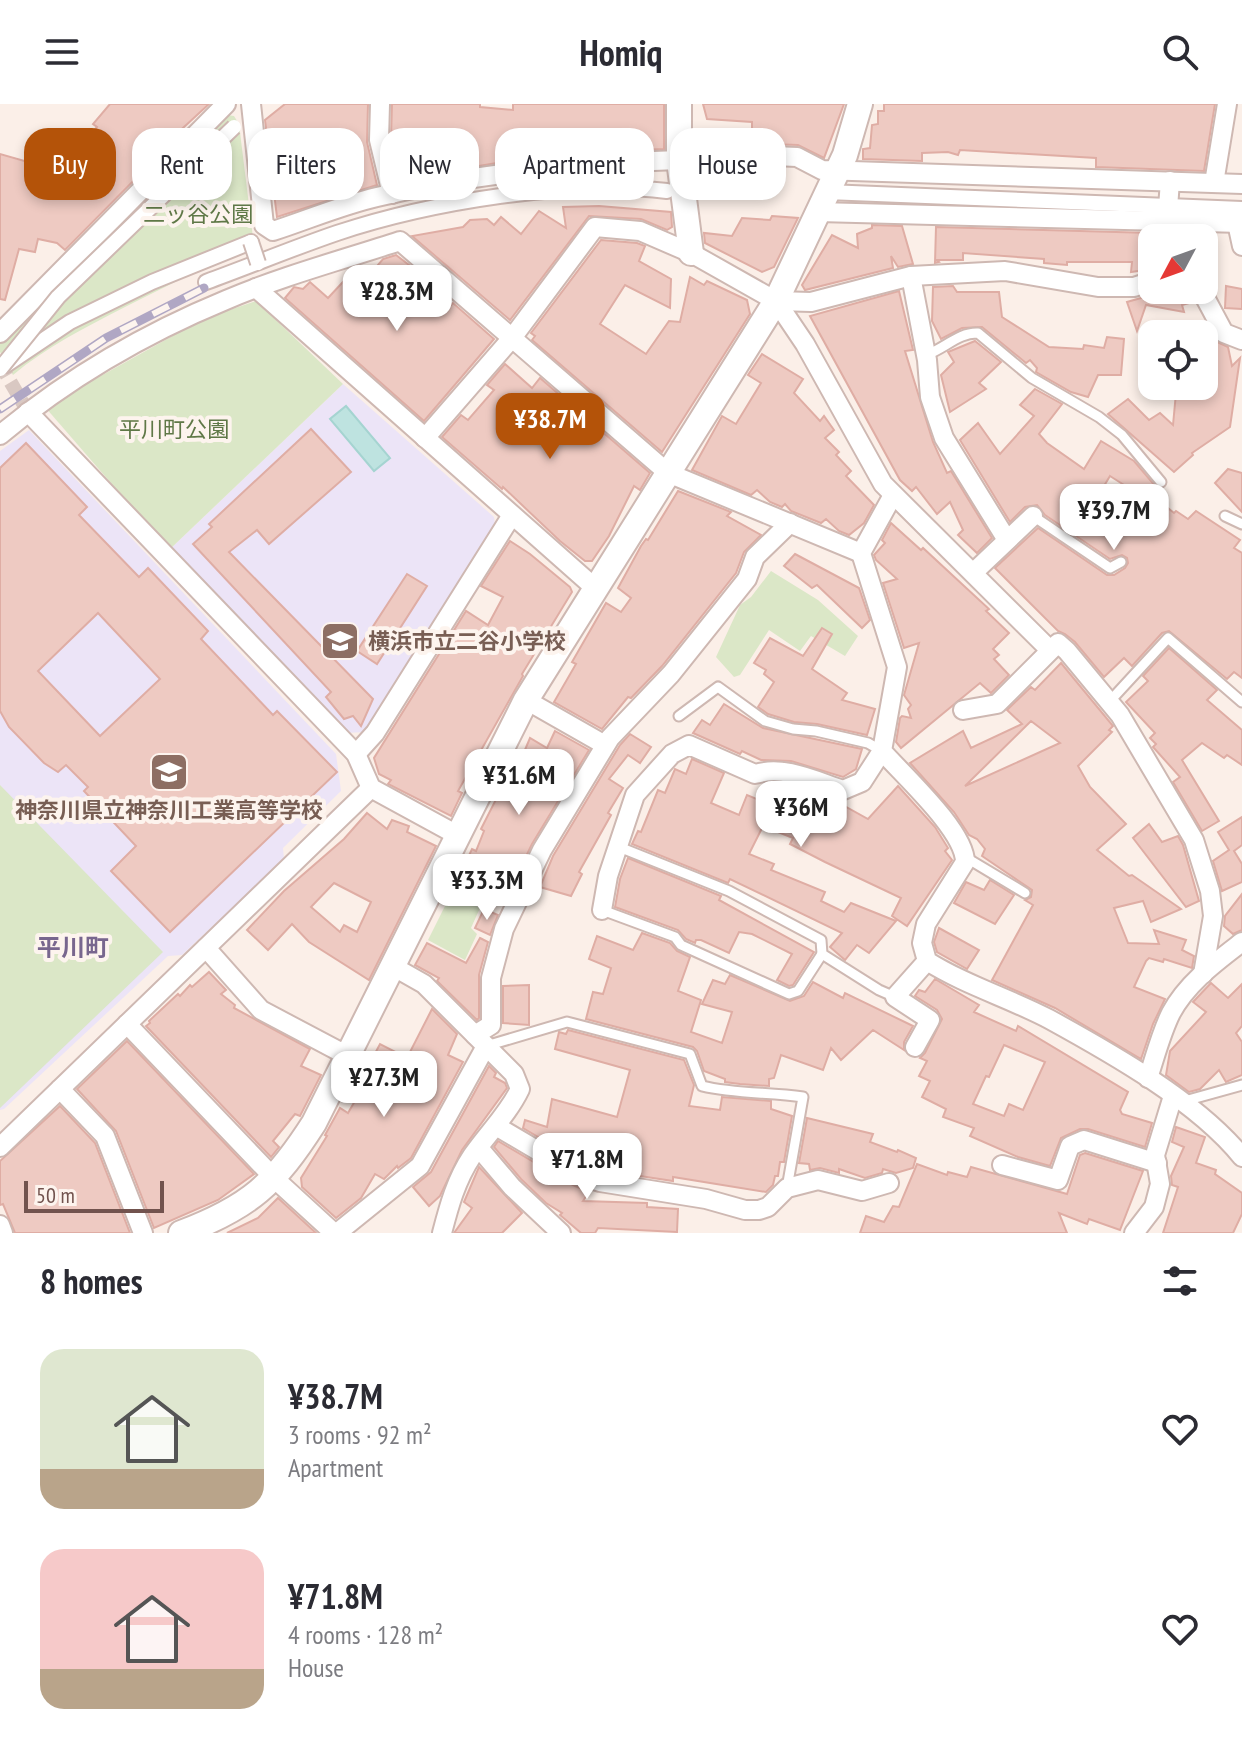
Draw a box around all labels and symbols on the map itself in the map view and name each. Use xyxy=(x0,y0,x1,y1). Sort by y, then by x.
park label: 二ッ谷公園 xyxy=(143,200,253,228)
north arrow xyxy=(1138,224,1218,304)
pin: ¥28.3M xyxy=(332,265,462,333)
pin: ¥38.7M xyxy=(485,393,615,461)
park label: 平川町公園 xyxy=(119,415,229,443)
pin: ¥39.7M xyxy=(1049,484,1179,552)
school or university icon: 横浜市立二谷小学校 xyxy=(319,620,361,662)
place label: 横浜市立二谷小学校 xyxy=(368,627,566,655)
pin: ¥31.6M xyxy=(454,749,584,817)
school or university icon: 神奈川県立神奈川工業高等学校 xyxy=(148,751,190,793)
pin: ¥36M xyxy=(754,781,848,849)
place label: 神奈川県立神奈川工業高等学校 xyxy=(15,796,323,824)
pin: ¥33.3M xyxy=(422,854,552,922)
district label: 平川町 xyxy=(37,932,109,963)
pin: ¥27.3M xyxy=(319,1051,449,1119)
pin: ¥71.8M xyxy=(522,1133,652,1201)
scale bar xyxy=(24,1177,164,1213)

